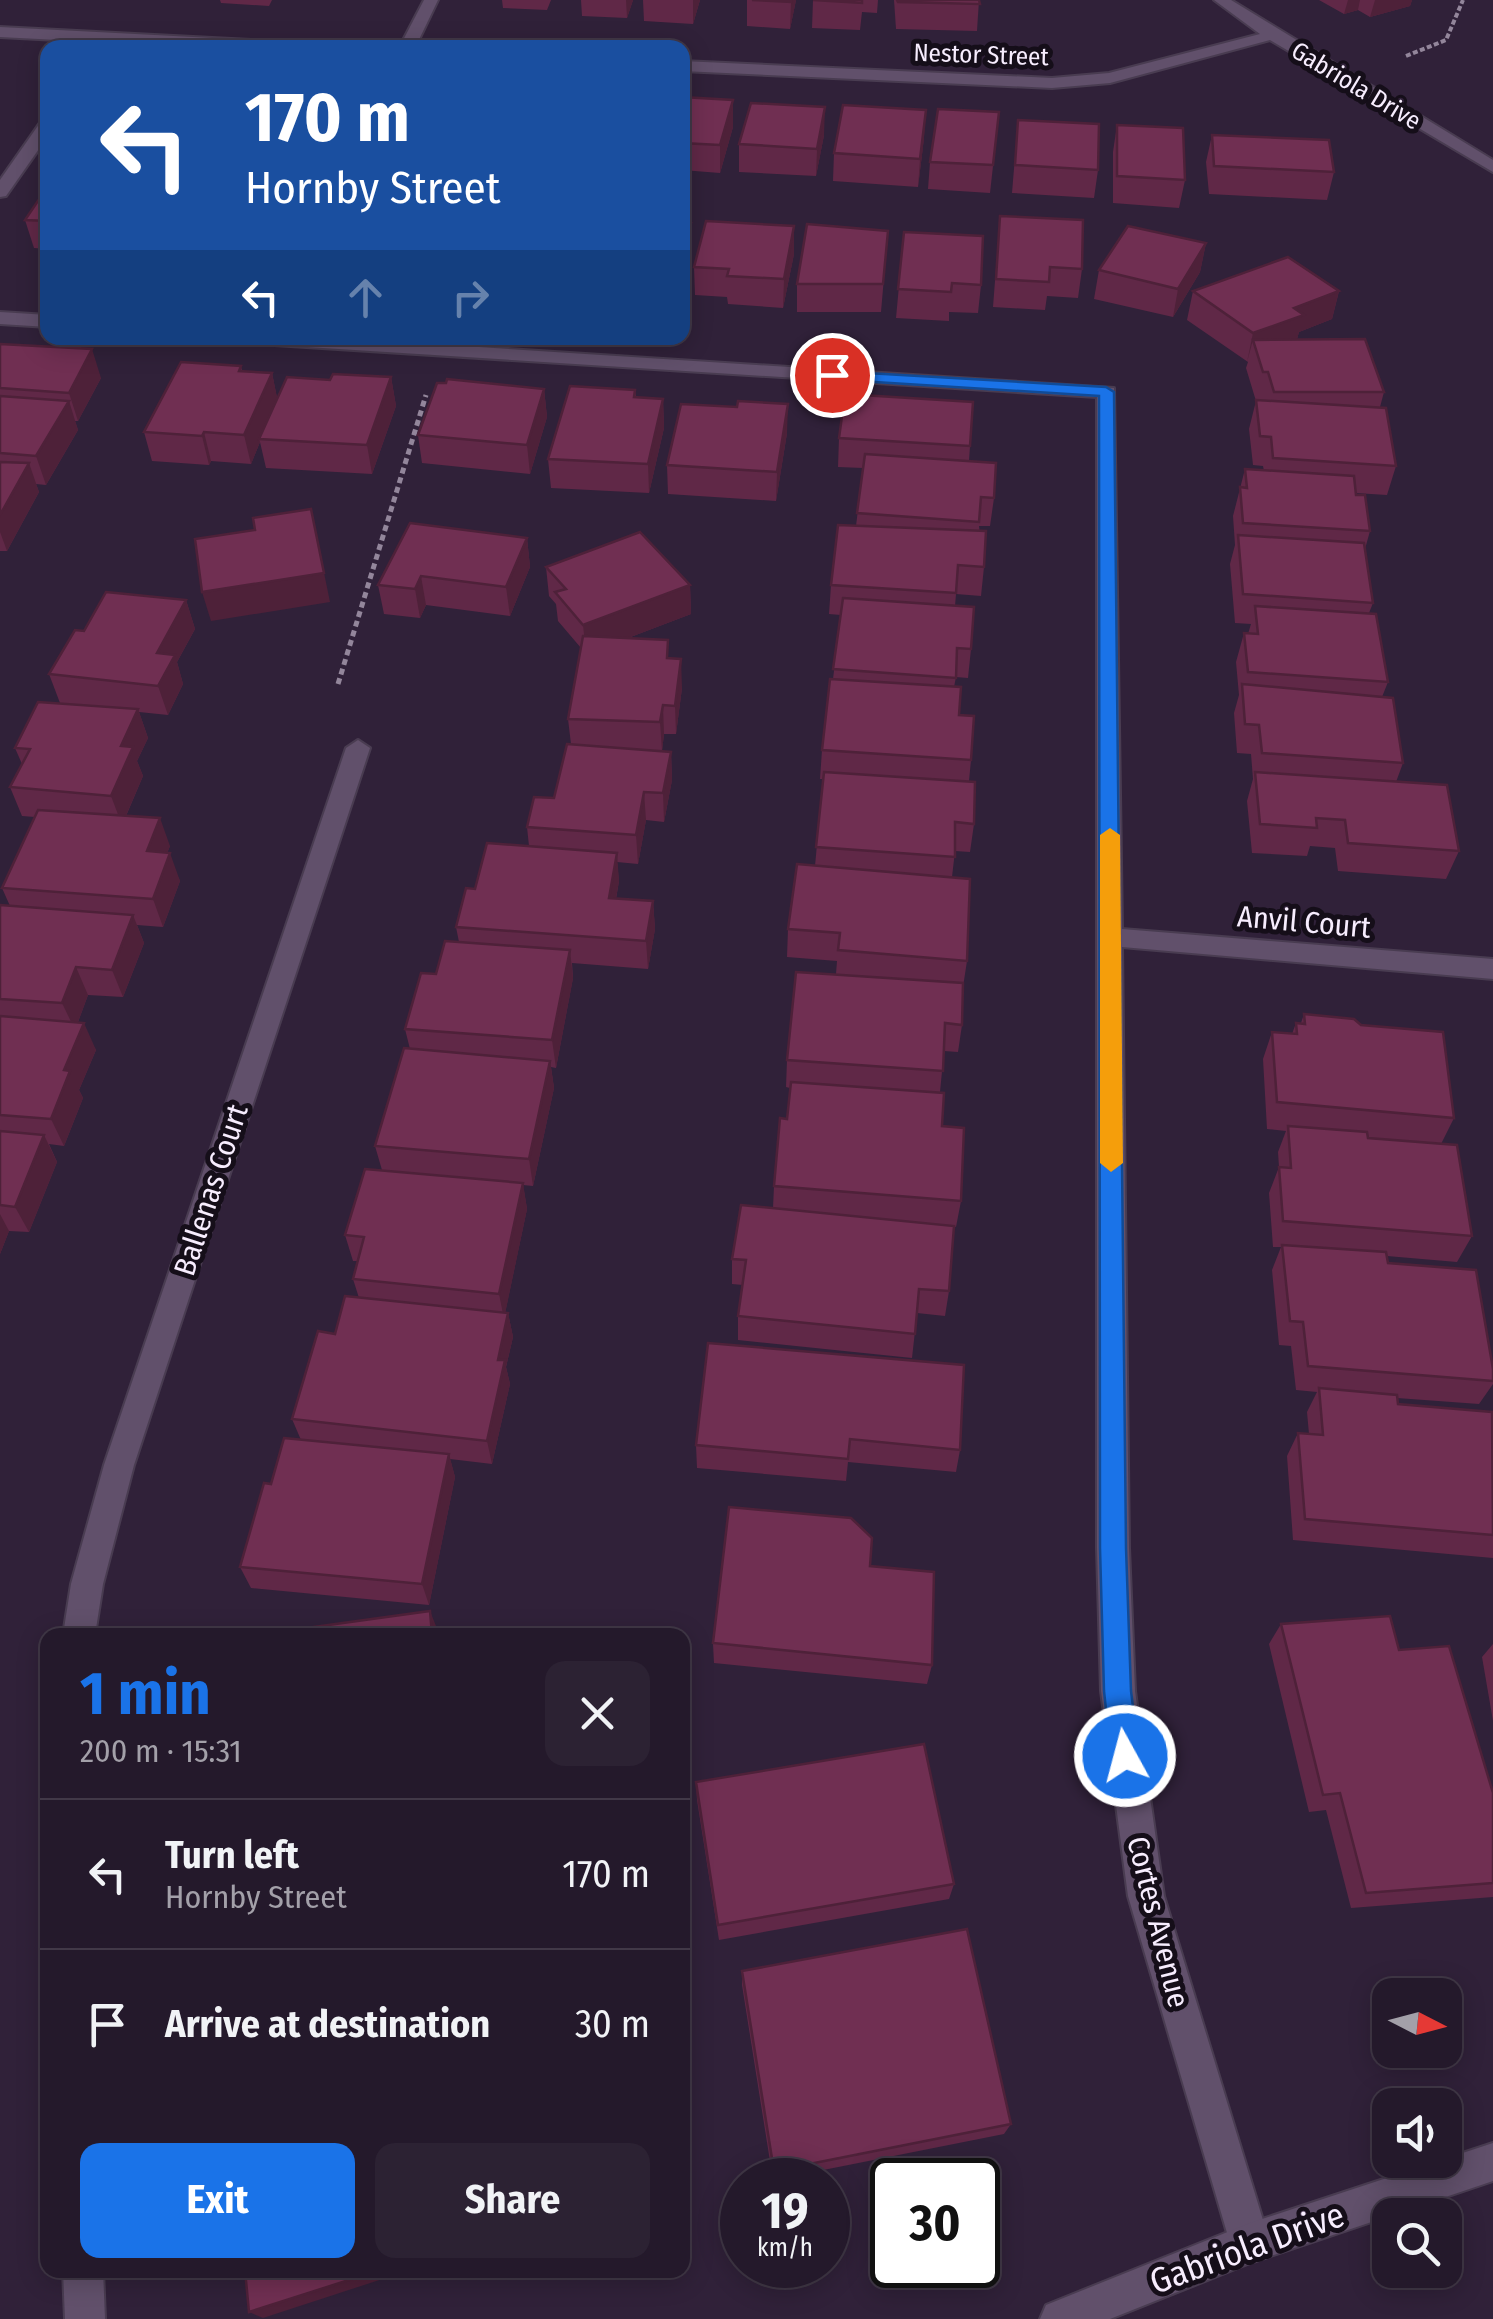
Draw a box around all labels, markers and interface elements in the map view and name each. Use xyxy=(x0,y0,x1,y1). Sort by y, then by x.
street label: Gabriola Drive xyxy=(1286,36,1426,136)
street label: Nestor Street xyxy=(913,38,1050,72)
text: 170 m xyxy=(245,76,410,160)
icon: left xyxy=(80,80,210,210)
text: Hornby Street xyxy=(245,161,500,215)
icon: left xyxy=(233,270,288,325)
icon: ahead xyxy=(338,270,393,325)
icon: right xyxy=(443,270,498,325)
pin xyxy=(790,333,875,418)
icon: arrive xyxy=(805,348,860,403)
street label: Anvil Court xyxy=(1236,898,1372,946)
street label: Ballenas Court xyxy=(166,1100,256,1280)
text: 1 min xyxy=(80,1658,211,1730)
button: close xyxy=(545,1661,650,1766)
position arrow xyxy=(1073,1704,1177,1808)
text: 200 m · 15:31 xyxy=(80,1732,242,1770)
text: Turn left xyxy=(165,1832,299,1878)
street label: Cortes Avenue xyxy=(1119,1833,1197,2011)
icon: left xyxy=(80,1847,135,1902)
text: 170 m xyxy=(562,1851,650,1897)
text: Hornby Street xyxy=(165,1878,347,1916)
north arrow xyxy=(1372,1978,1462,2068)
map controls xyxy=(1372,1978,1462,2288)
icon: arrive xyxy=(80,1997,135,2052)
text: Arrive at destination xyxy=(165,2001,490,2047)
text: 30 m xyxy=(575,2001,650,2047)
button: sound xyxy=(1372,2088,1462,2178)
button: Exit xyxy=(80,2143,355,2258)
button: Share xyxy=(375,2143,650,2258)
speed limit sign: 30 xyxy=(870,2158,1000,2288)
text: 19 xyxy=(761,2181,808,2241)
street label: Gabriola Drive xyxy=(1144,2193,1350,2303)
button: search xyxy=(1372,2198,1462,2288)
text: km/h xyxy=(757,2233,813,2263)

